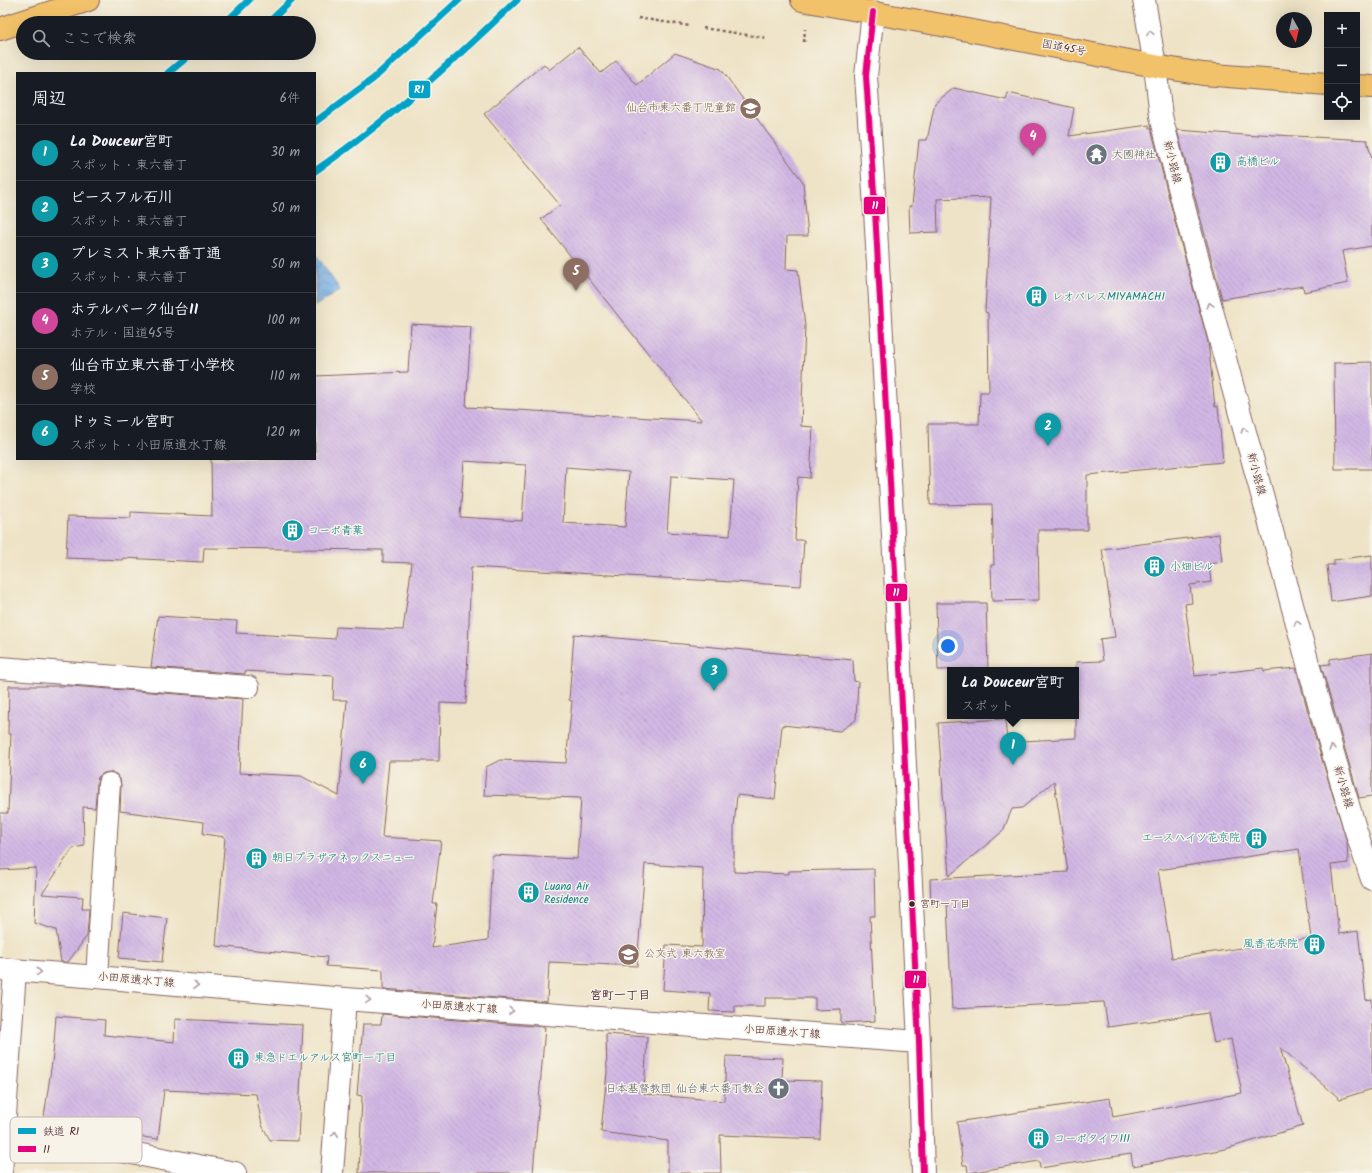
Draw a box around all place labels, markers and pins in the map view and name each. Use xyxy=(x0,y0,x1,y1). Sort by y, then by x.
school or university icon: 仙台市東六番丁児童館 xyxy=(738,95,764,121)
place label: 仙台市東六番丁児童館 xyxy=(626,99,736,117)
pin: 4 xyxy=(1020,123,1046,156)
temple icon: 大國神社 xyxy=(1083,142,1109,168)
place label: 大國神社 xyxy=(1112,146,1156,164)
building icon: 高橋ビル xyxy=(1208,149,1234,175)
place label: 高橋ビル xyxy=(1236,153,1280,171)
pin: 5 xyxy=(563,258,589,291)
building icon: レオパレスMIYAMACHI xyxy=(1024,284,1050,310)
place label: レオパレスMIYAMACHI xyxy=(1052,288,1165,306)
pin: 2 xyxy=(1035,413,1061,446)
building icon: コーポ青葉 xyxy=(280,518,306,544)
place label: コーポ青葉 xyxy=(308,522,363,540)
building icon: 小畑ビル xyxy=(1141,554,1167,580)
place label: 小畑ビル xyxy=(1170,558,1214,576)
pin: 3 xyxy=(701,658,727,691)
pin: 1 xyxy=(1000,732,1026,765)
pin: 6 xyxy=(350,751,376,784)
building icon: エースハイツ花京院 xyxy=(1243,825,1269,851)
place label: エースハイツ花京院 xyxy=(1142,829,1240,847)
building icon: 朝日プラザアネックスニュー xyxy=(244,845,270,871)
place label: 朝日プラザアネックスニュー xyxy=(272,849,414,867)
place label: Luana Air Residence xyxy=(544,878,590,909)
building icon: Luana Air Residence xyxy=(516,880,542,906)
place label: 宮町一丁目 xyxy=(920,896,970,912)
marker: 宮町一丁目 xyxy=(907,899,917,909)
building icon: 風香花京院 xyxy=(1301,931,1327,957)
place label: 風香花京院 xyxy=(1243,935,1298,953)
school or university icon: 公文式 東六教室 xyxy=(616,941,642,967)
place label: 公文式 東六教室 xyxy=(644,945,725,963)
building icon: 東急ドエルアルス宮町一丁目 xyxy=(225,1045,251,1071)
place label: 東急ドエルアルス宮町一丁目 xyxy=(254,1049,396,1067)
church icon: 日本基督教団 仙台東六番丁教会 xyxy=(766,1076,792,1102)
place label: 日本基督教団 仙台東六番丁教会 xyxy=(606,1080,764,1098)
building icon: コーポタイワIII xyxy=(1025,1126,1051,1152)
place label: コーポタイワIII xyxy=(1054,1130,1130,1148)

